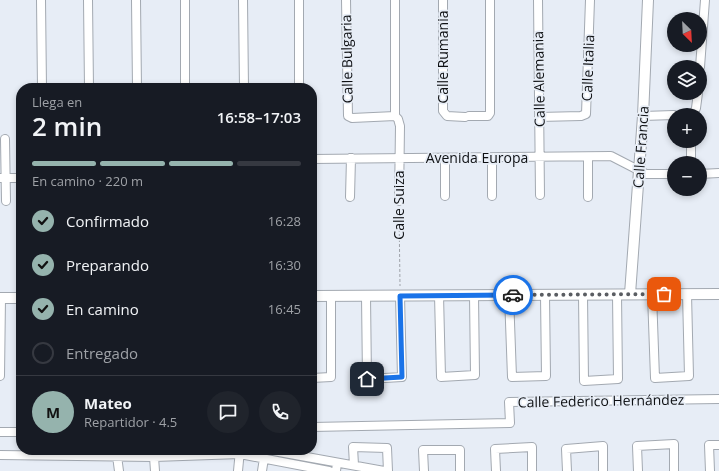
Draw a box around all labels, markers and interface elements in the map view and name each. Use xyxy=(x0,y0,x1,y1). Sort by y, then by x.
street label: Calle Rumania xyxy=(433,10,452,104)
north arrow xyxy=(667,12,707,52)
map controls xyxy=(667,12,707,196)
street label: Calle Bulgaria xyxy=(336,14,357,104)
street label: Calle Alemania xyxy=(528,31,549,127)
street label: Calle Italia xyxy=(577,34,598,102)
button: layers xyxy=(667,60,707,100)
text: Llega en xyxy=(32,93,82,111)
street label: Calle Francia xyxy=(628,105,653,189)
text: 16:58–17:03 xyxy=(217,107,301,127)
text: 2 min xyxy=(32,108,102,144)
button: + xyxy=(667,108,707,148)
street label: Avenida Europa xyxy=(426,148,528,167)
button: − xyxy=(667,156,707,196)
street label: Calle Suiza xyxy=(389,170,408,240)
text: En camino · 220 m xyxy=(32,172,143,190)
icon: check xyxy=(32,210,54,232)
text: Confirmado xyxy=(66,211,149,231)
text: 16:28 xyxy=(268,212,301,230)
icon: check xyxy=(32,254,54,276)
text: Preparando xyxy=(66,255,149,275)
text: 16:30 xyxy=(268,256,301,274)
courier xyxy=(493,275,533,315)
pin xyxy=(647,277,681,311)
icon: bag xyxy=(653,283,675,305)
icon: car xyxy=(502,284,524,306)
icon: check xyxy=(32,298,54,320)
text: En camino xyxy=(66,299,139,319)
text: 16:45 xyxy=(268,300,301,318)
text: Entregado xyxy=(66,343,138,363)
pin xyxy=(350,362,384,396)
icon: home xyxy=(356,368,378,390)
street label: Calle Federico Hernández xyxy=(518,390,685,411)
button: chat xyxy=(207,391,249,433)
button: phone xyxy=(259,391,301,433)
text: Mateo xyxy=(84,393,132,413)
text: M xyxy=(46,402,60,422)
text: Repartidor · 4.5 xyxy=(84,413,177,431)

